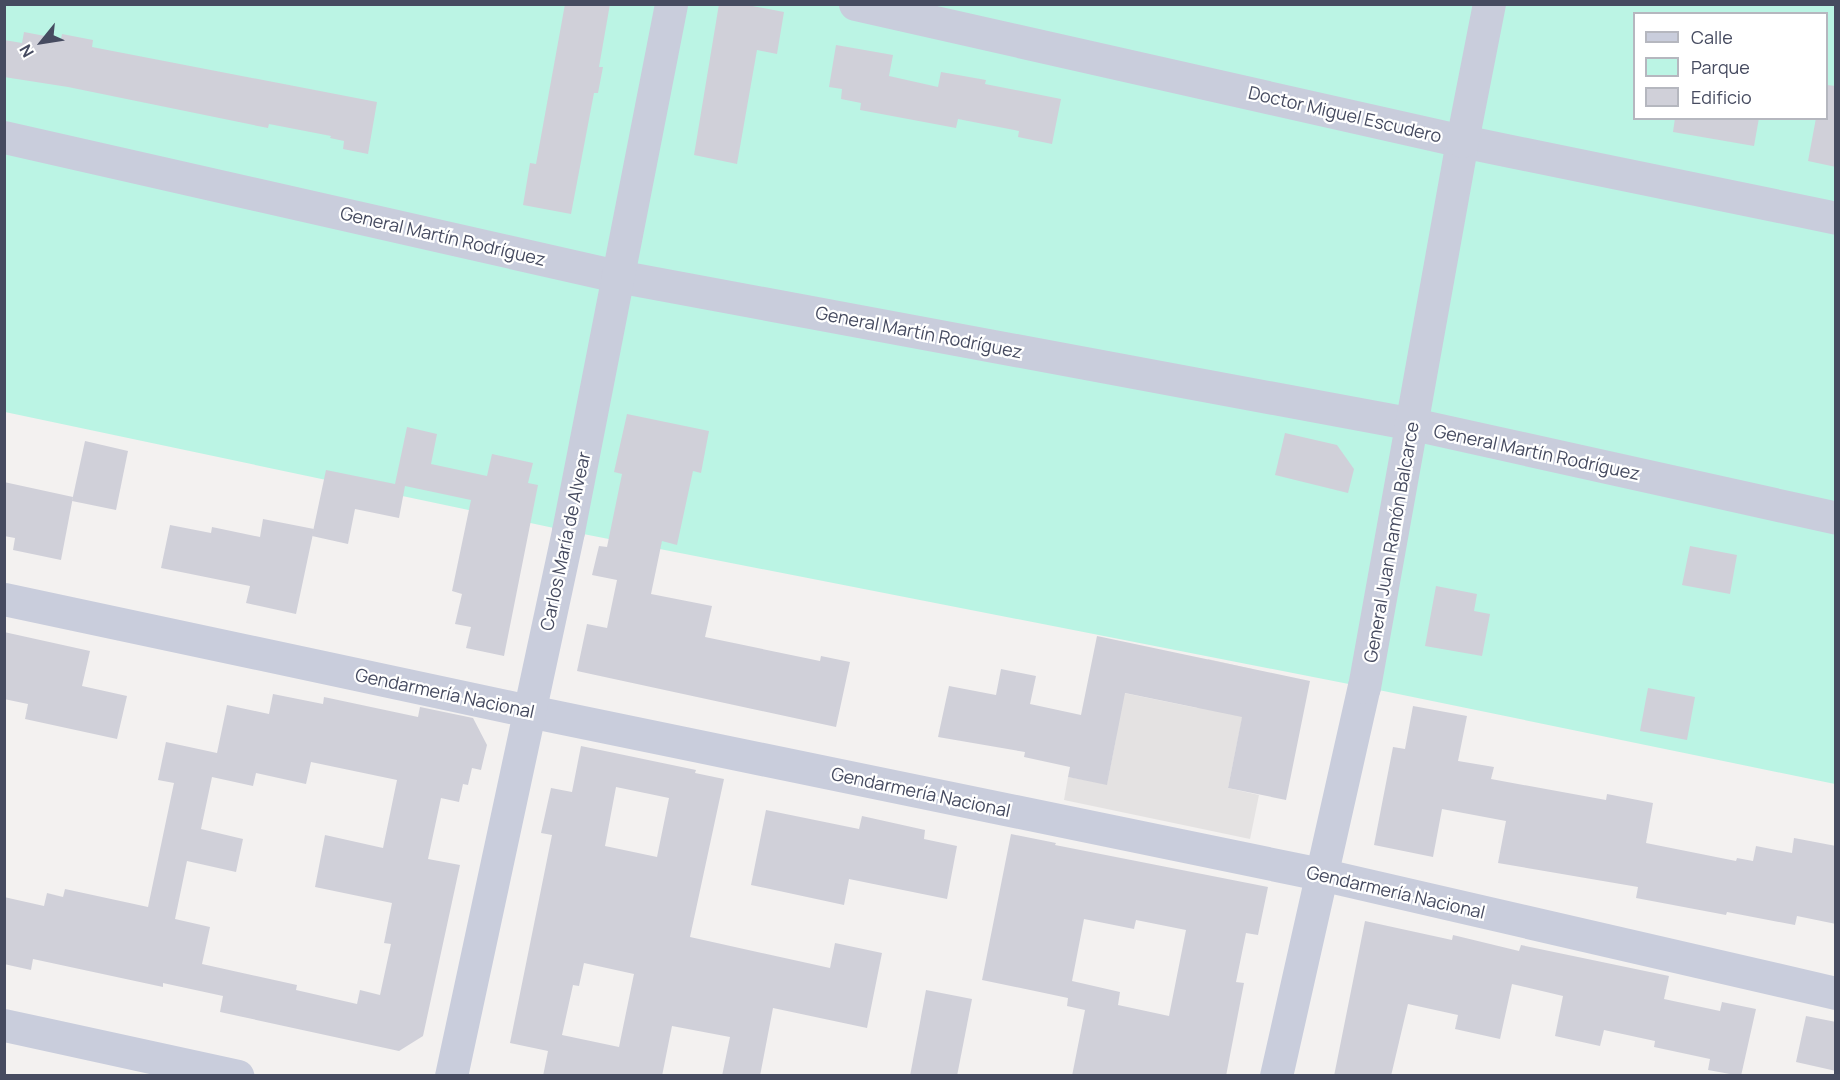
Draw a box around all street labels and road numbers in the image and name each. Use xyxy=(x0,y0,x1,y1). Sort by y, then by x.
street label: Doctor Miguel Escudero xyxy=(1246,81,1444,147)
street label: General Martín Rodríguez xyxy=(338,202,548,270)
street label: General Martín Rodríguez xyxy=(814,301,1024,363)
street label: General Juan Ramón Balcarce xyxy=(1359,420,1423,664)
street label: General Martín Rodríguez xyxy=(1432,420,1642,484)
street label: Carlos María de Alvear xyxy=(535,449,595,633)
street label: Gendarmería Nacional xyxy=(353,663,537,723)
street label: Gendarmería Nacional xyxy=(829,762,1013,822)
street label: Gendarmería Nacional xyxy=(1305,861,1487,923)

